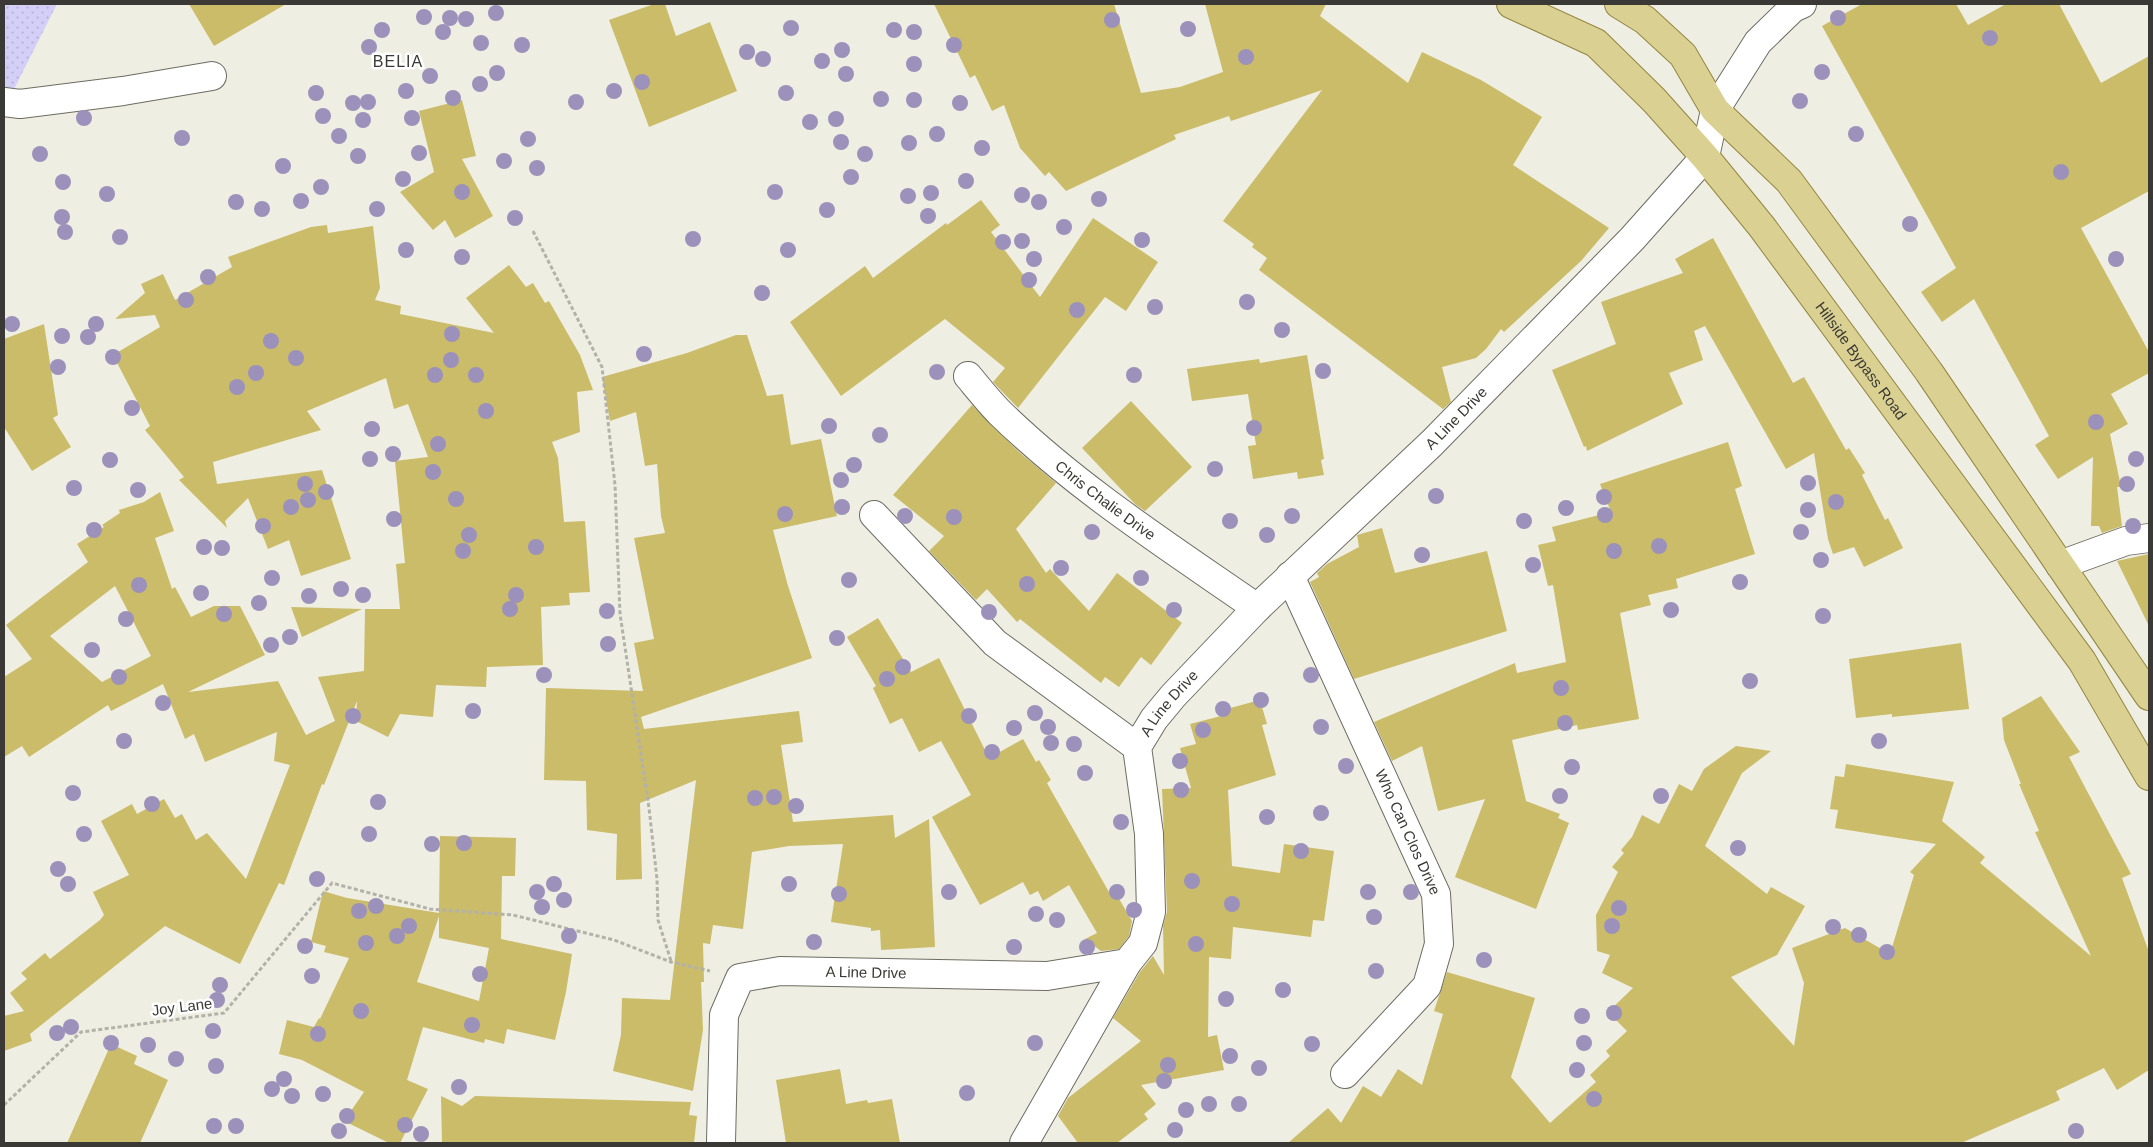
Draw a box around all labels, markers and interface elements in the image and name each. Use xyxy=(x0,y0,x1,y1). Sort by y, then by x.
district label: BELIA xyxy=(373,53,423,70)
street label: Hillside Bypass Road xyxy=(1812,299,1910,423)
street label: A Line Drive xyxy=(1422,383,1490,453)
street label: Chris Chalie Drive xyxy=(1052,457,1159,543)
street label: A Line Drive xyxy=(1137,666,1201,739)
street label: Who Can Clos Drive xyxy=(1372,767,1444,897)
street label: A Line Drive xyxy=(825,963,907,981)
street label: Joy Lane xyxy=(151,994,213,1019)

